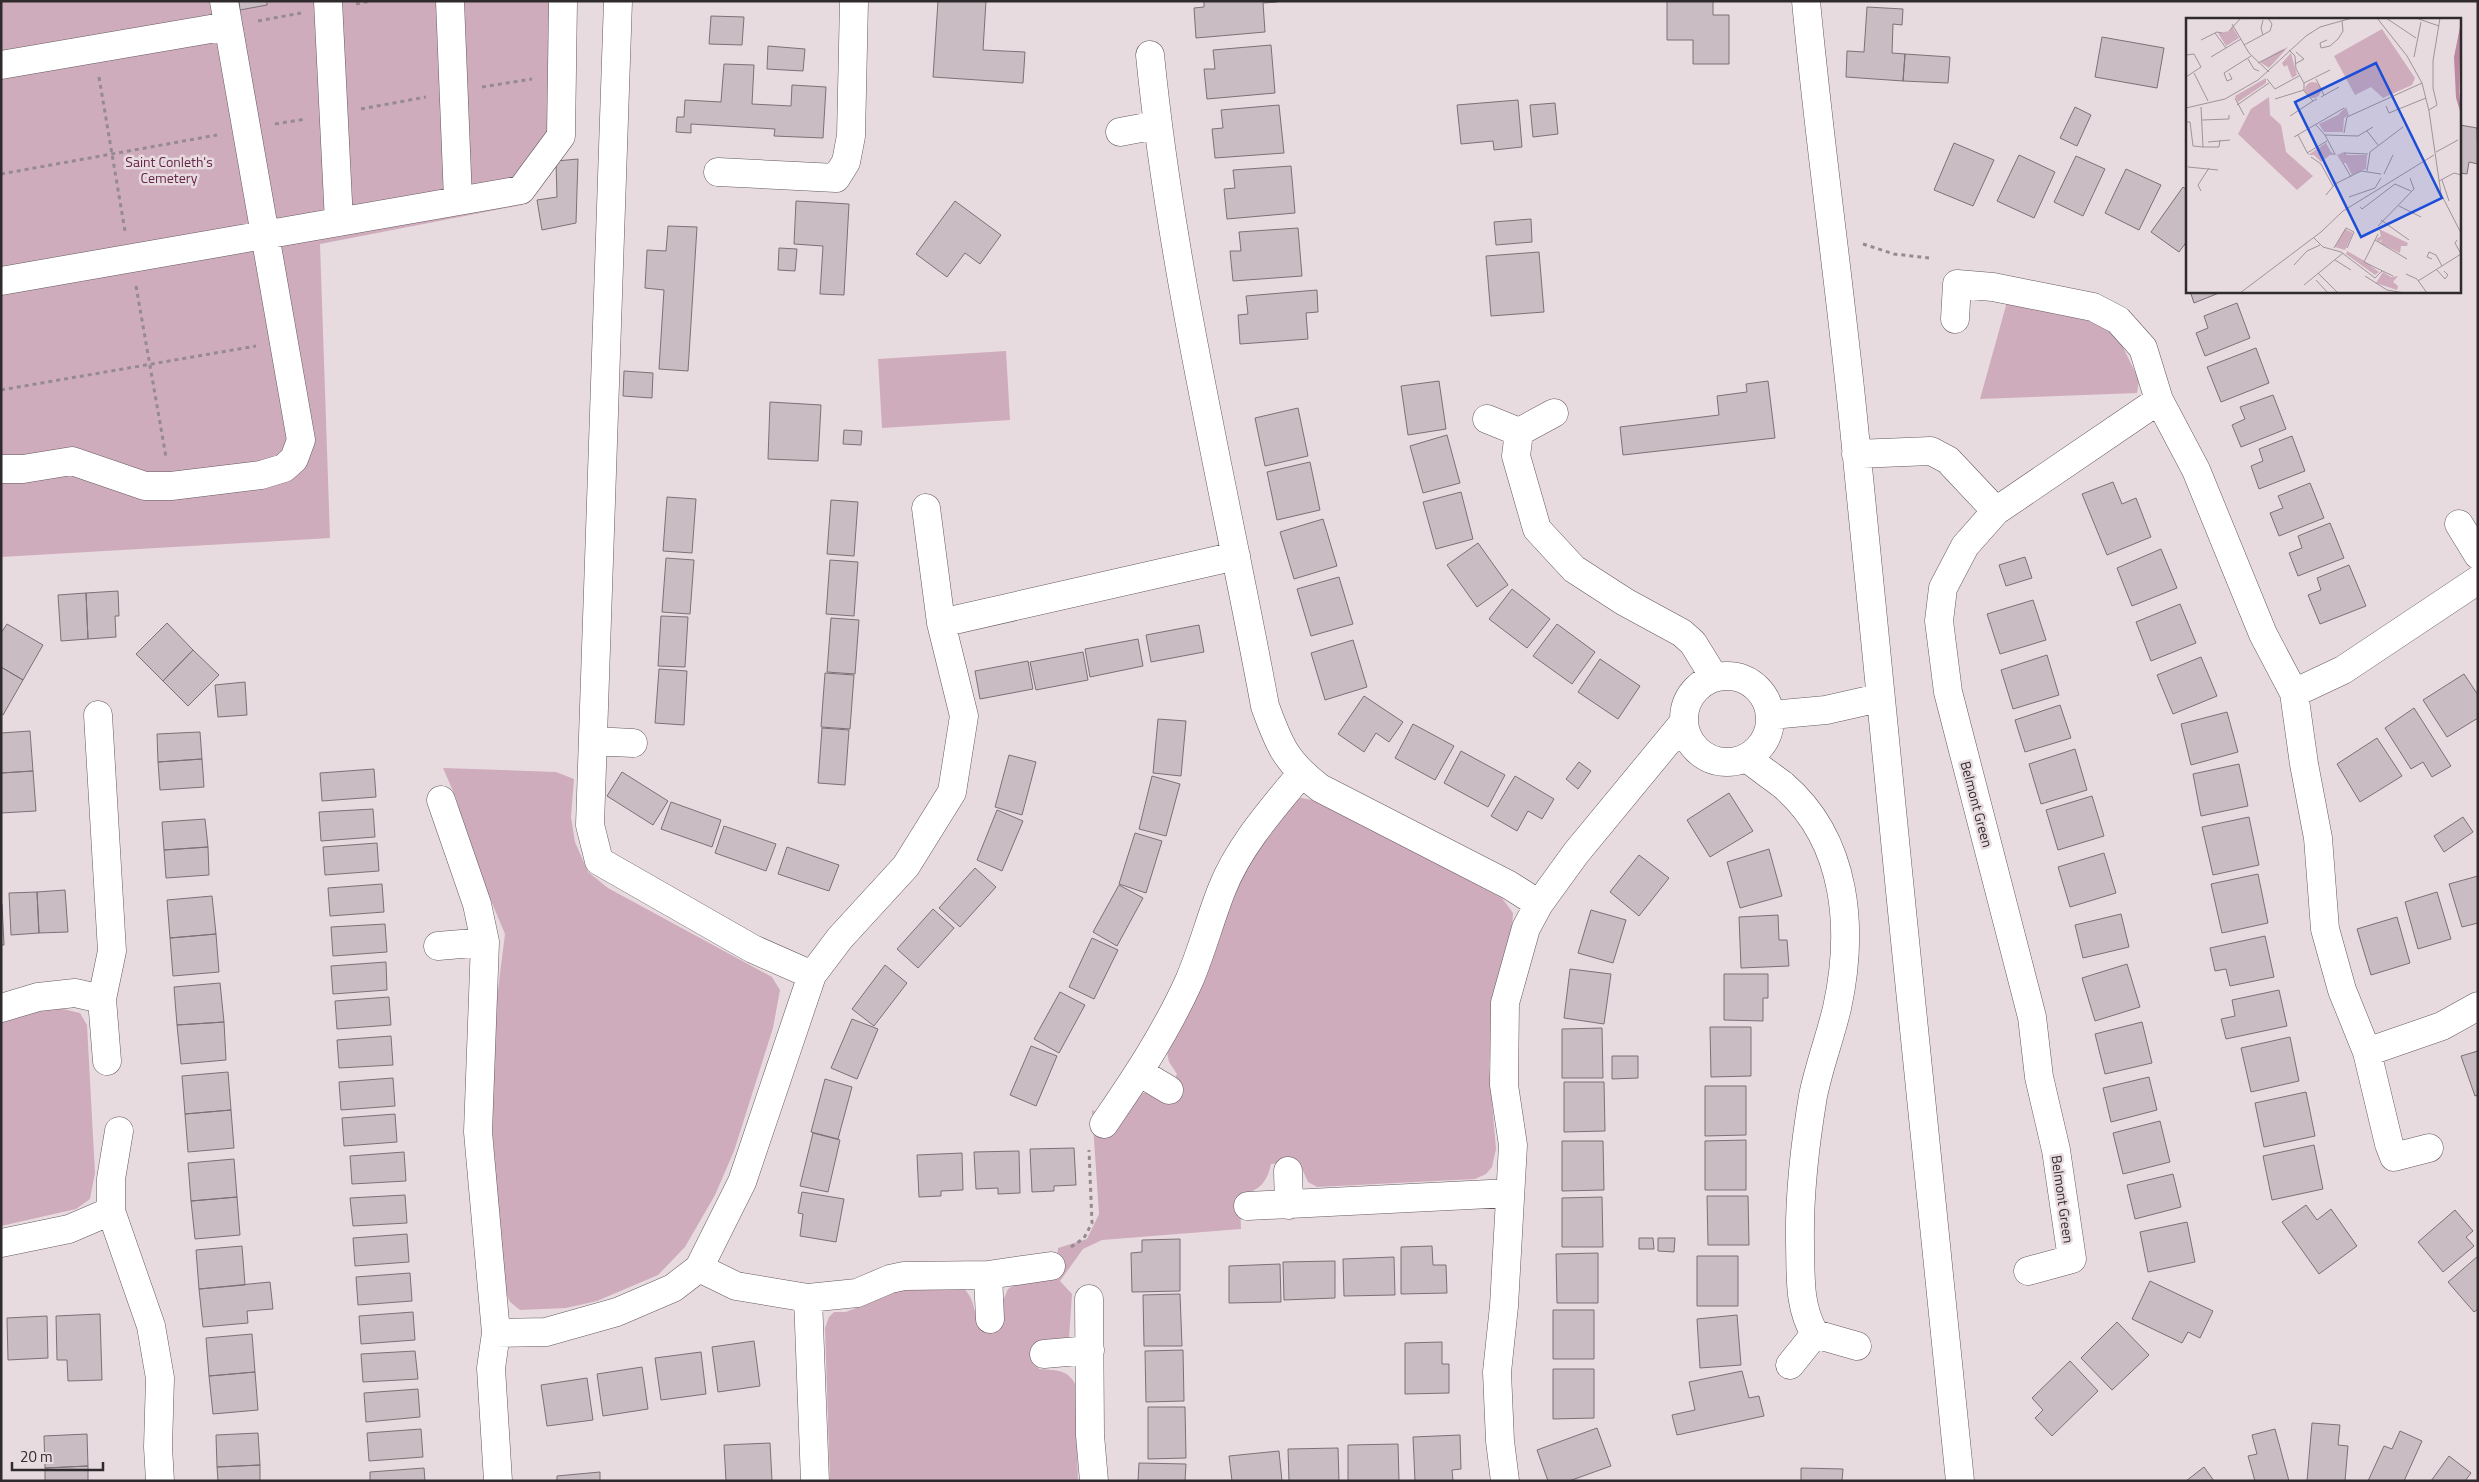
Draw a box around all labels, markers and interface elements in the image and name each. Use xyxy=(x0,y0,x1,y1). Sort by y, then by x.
inset map xyxy=(2186,18,2462,292)
park label: Saint Conleth's Cemetery xyxy=(125,151,213,188)
street label: Belmont Green xyxy=(1955,759,1999,849)
street label: Belmont Green xyxy=(2046,1154,2080,1244)
scale bar xyxy=(12,1440,104,1472)
text: 20 m xyxy=(20,1445,53,1468)

